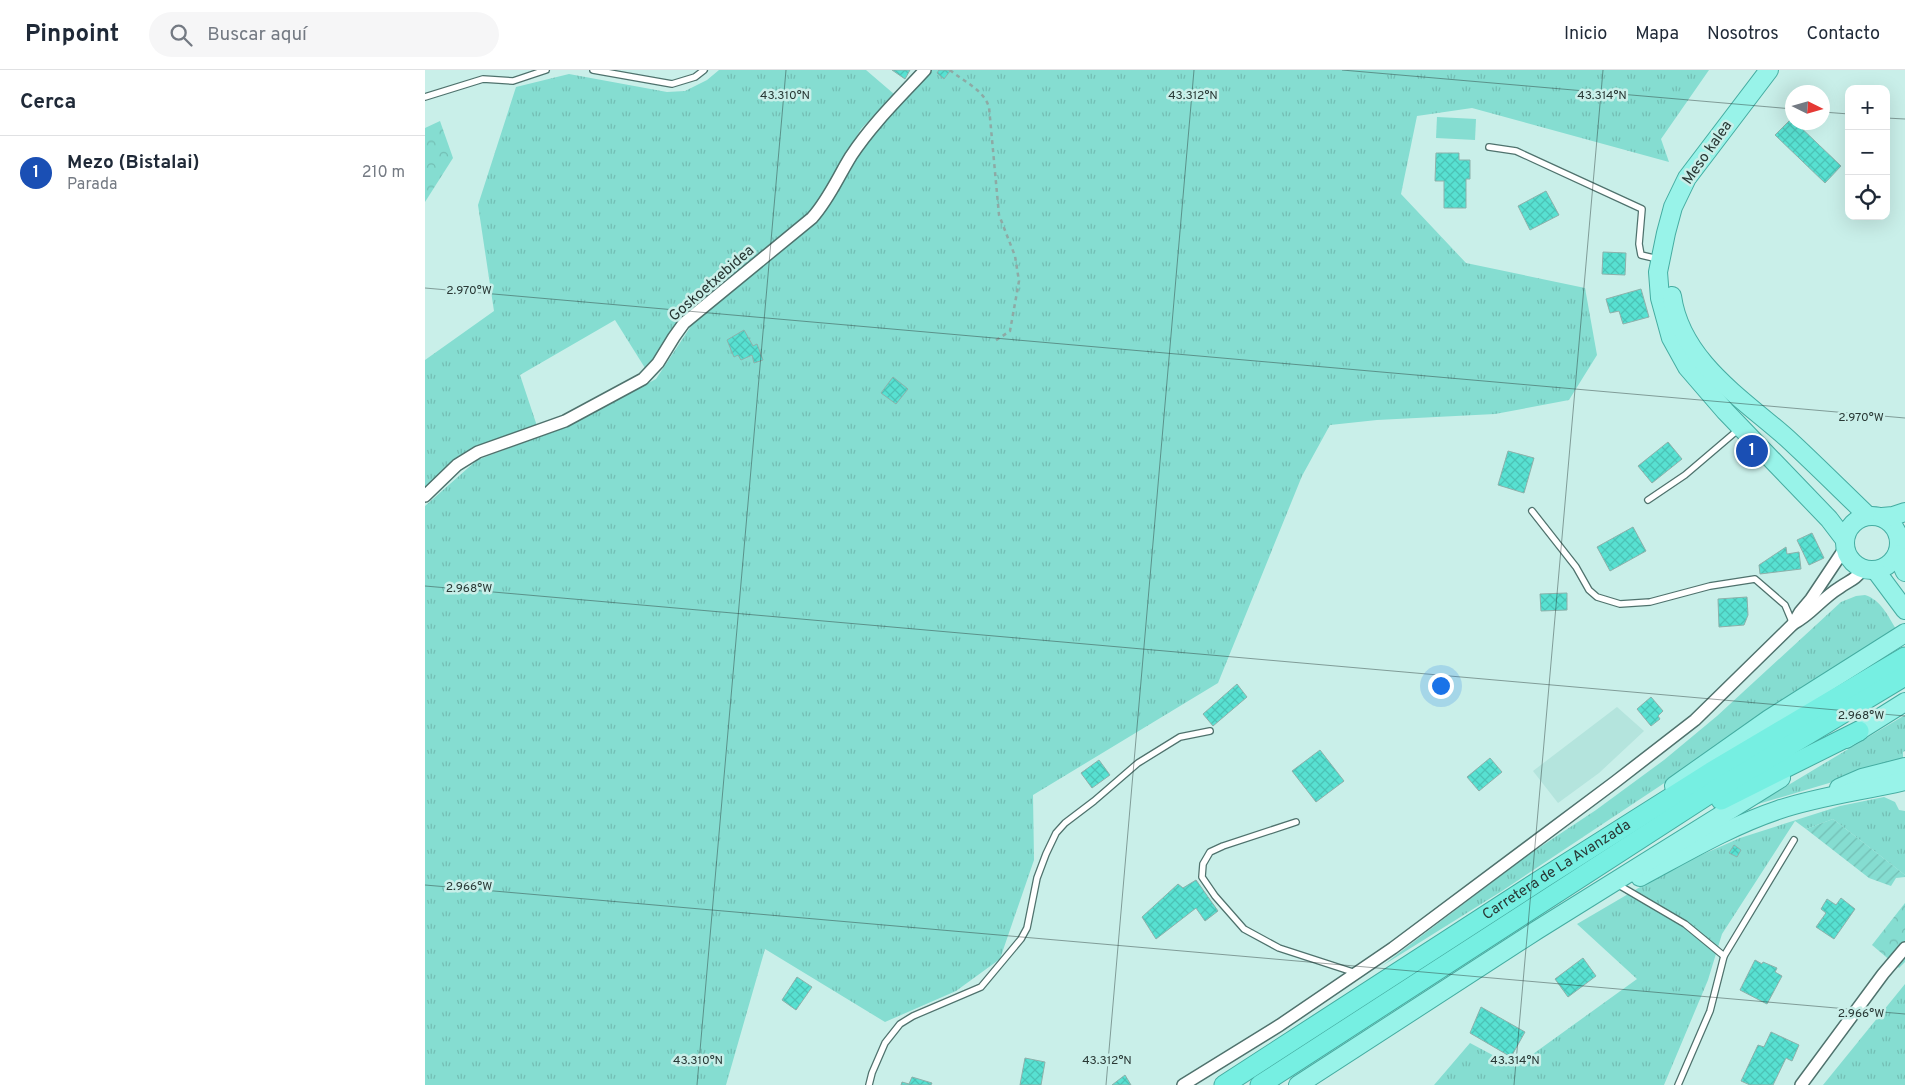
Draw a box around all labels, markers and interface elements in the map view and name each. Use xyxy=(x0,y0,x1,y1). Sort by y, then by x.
search box xyxy=(149,12,499,57)
text: Pinpoint xyxy=(25,20,119,50)
icon: search xyxy=(167,21,195,49)
text: Buscar aquí xyxy=(207,23,307,47)
text: Inicio xyxy=(1564,23,1607,46)
text: Mapa xyxy=(1635,23,1679,46)
text: Nosotros xyxy=(1707,23,1779,46)
text: Contacto xyxy=(1807,23,1880,46)
north arrow xyxy=(1785,85,1830,130)
map controls xyxy=(1845,85,1890,220)
button: + xyxy=(1845,85,1890,130)
text: 43.310°N xyxy=(760,88,810,104)
text: 43.312°N xyxy=(1168,88,1218,104)
text: 43.314°N xyxy=(1577,88,1627,104)
text: Cerca xyxy=(20,89,76,116)
street label: Meso kalea xyxy=(1679,117,1737,189)
button: − xyxy=(1845,130,1890,175)
text: Mezo (Bistalai) xyxy=(67,151,200,175)
text: 1 xyxy=(33,163,39,183)
text: 210 m xyxy=(362,163,405,183)
text: Parada xyxy=(67,175,117,195)
button: locate xyxy=(1845,175,1890,220)
street label: Goskoetxebidea xyxy=(665,242,759,326)
text: 2.970°W xyxy=(446,283,492,299)
text: 2.970°W xyxy=(1838,410,1884,426)
pin: 1 xyxy=(1736,432,1768,470)
text: 2.968°W xyxy=(446,581,492,597)
your location xyxy=(1428,673,1454,699)
text: 2.968°W xyxy=(1838,708,1884,724)
street label: Carretera de La Avanzada xyxy=(1479,816,1634,924)
text: 2.966°W xyxy=(446,879,492,895)
text: 2.966°W xyxy=(1838,1006,1884,1022)
text: 43.310°N xyxy=(673,1053,723,1069)
text: 43.312°N xyxy=(1082,1053,1132,1069)
text: 43.314°N xyxy=(1490,1053,1540,1069)

